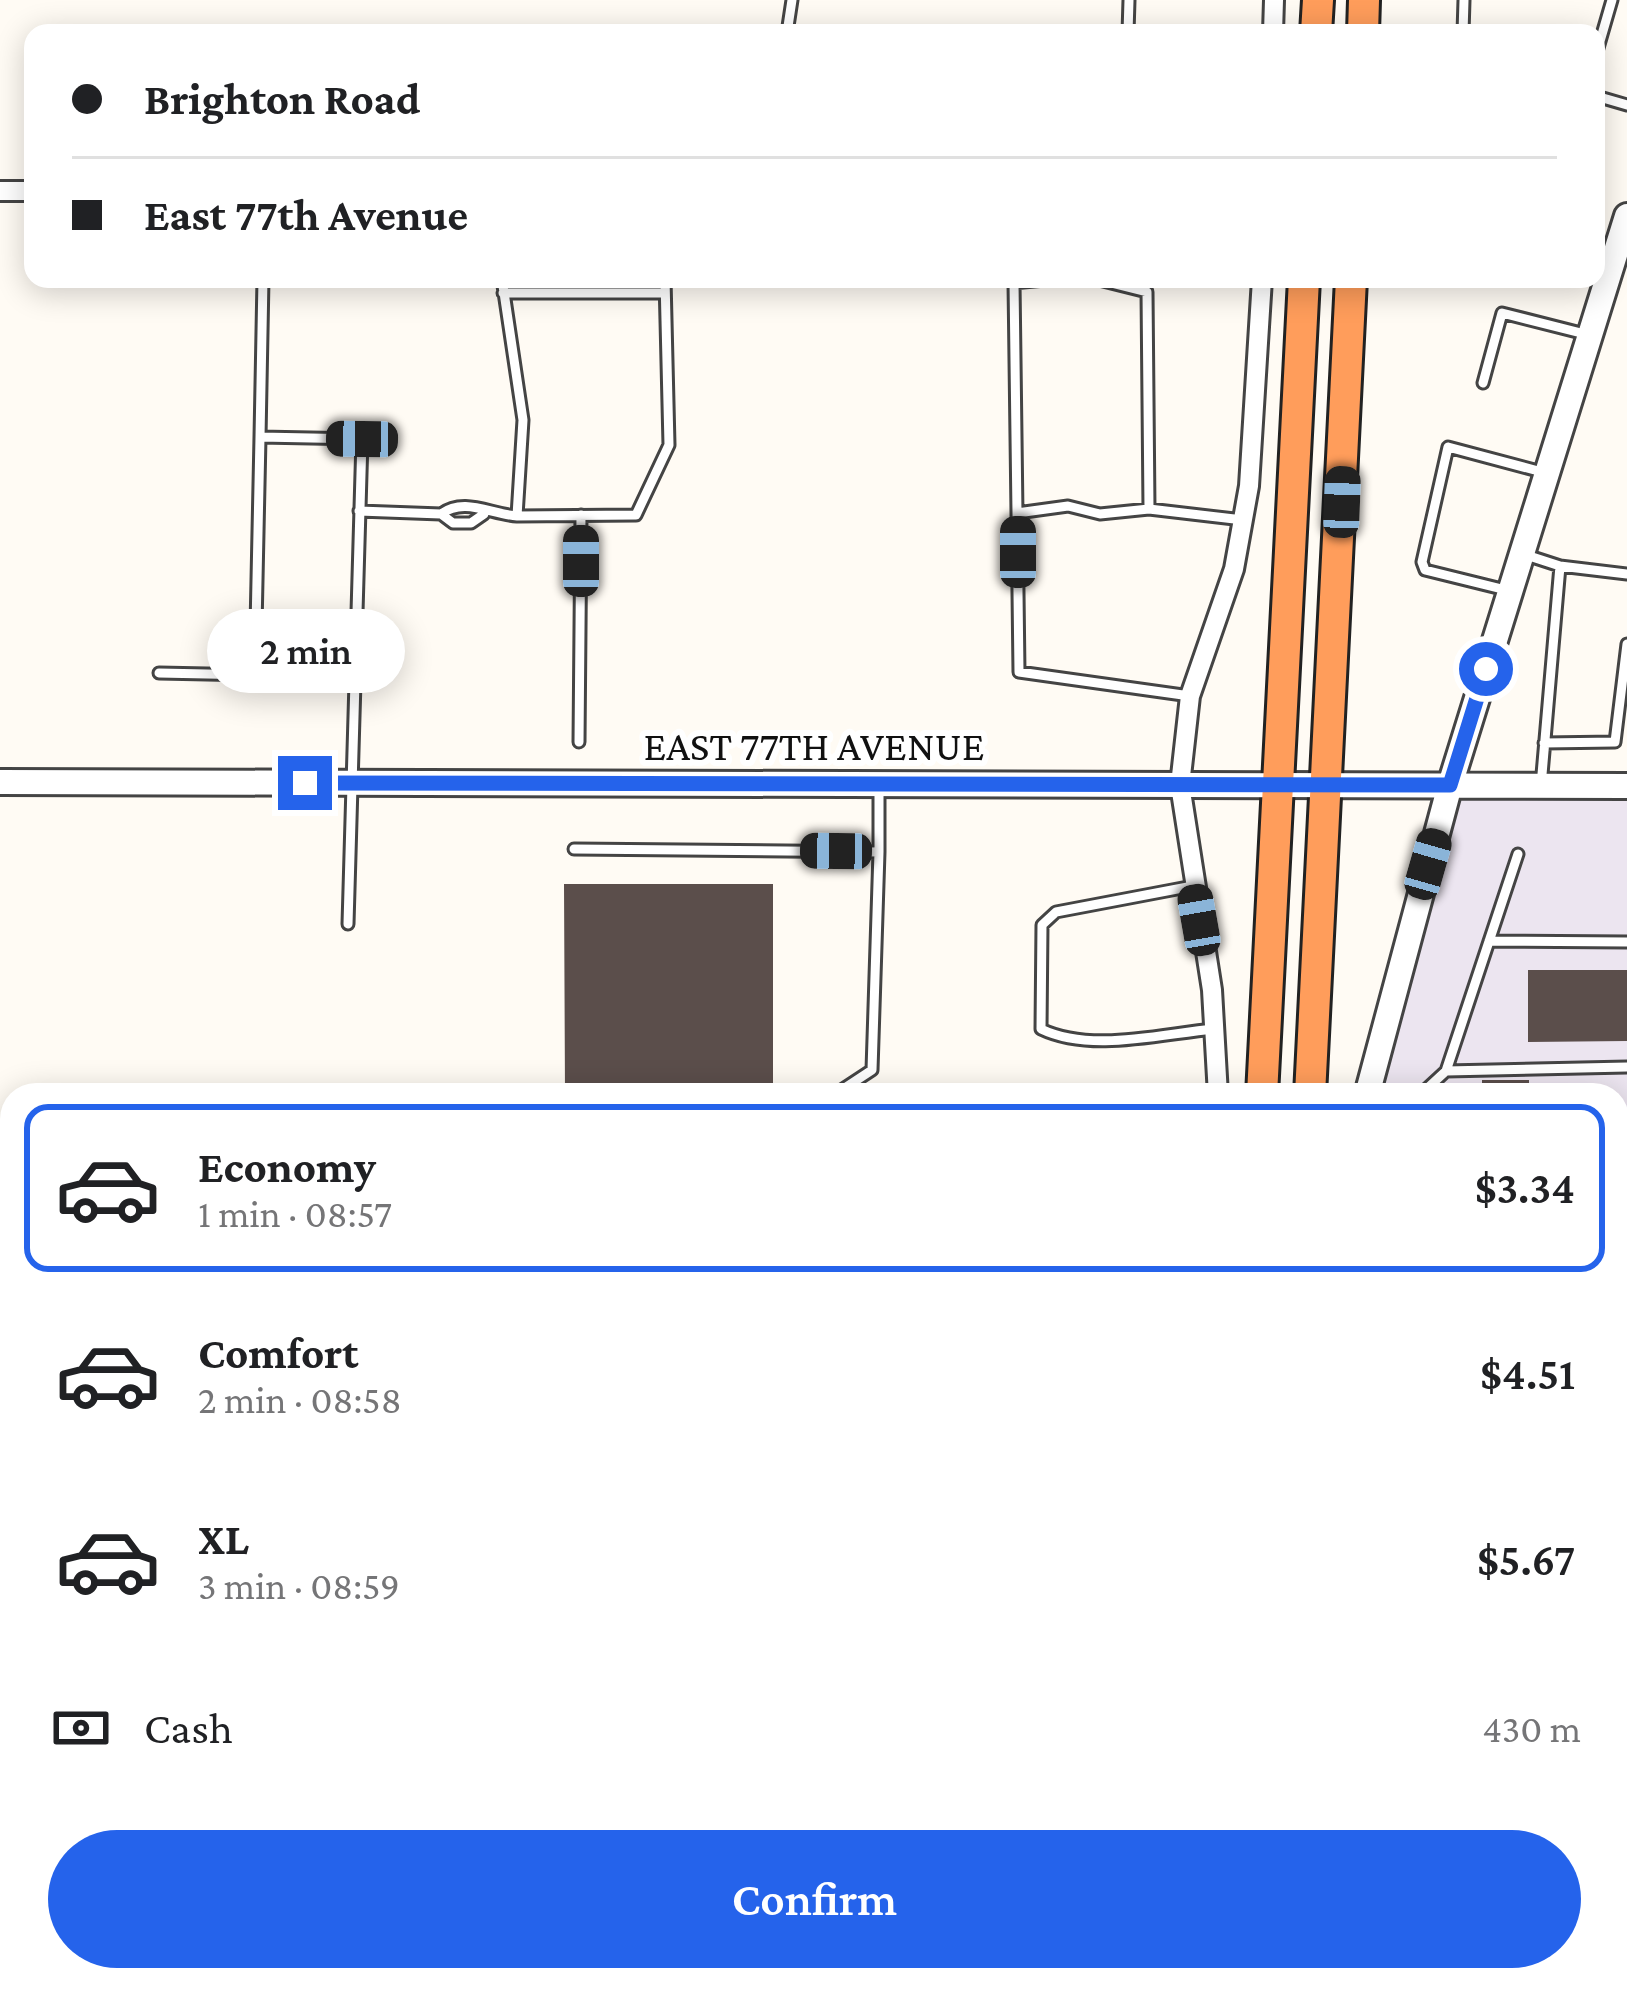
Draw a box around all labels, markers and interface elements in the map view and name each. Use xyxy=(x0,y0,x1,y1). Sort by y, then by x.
text: Brighton Road xyxy=(144,74,420,124)
text: East 77th Avenue xyxy=(144,190,468,240)
car xyxy=(326,420,398,458)
car xyxy=(1323,465,1361,539)
car xyxy=(1000,516,1036,588)
car xyxy=(563,525,599,597)
callout: 2 min xyxy=(206,609,404,693)
text: 2 min xyxy=(260,629,352,672)
route start xyxy=(1459,642,1513,696)
street label: EAST 77TH AVENUE xyxy=(643,722,985,769)
route end xyxy=(278,756,332,810)
car xyxy=(1401,824,1455,904)
car xyxy=(800,832,872,870)
car xyxy=(1175,881,1223,959)
icon: car xyxy=(54,1134,162,1242)
text: Economy xyxy=(198,1142,376,1192)
text: $3.34 xyxy=(1475,1163,1575,1213)
text: 1 min · 08:57 xyxy=(198,1192,392,1235)
icon: car xyxy=(54,1320,162,1428)
text: Comfort xyxy=(198,1328,359,1378)
text: $4.51 xyxy=(1480,1349,1575,1399)
text: 2 min · 08:58 xyxy=(198,1378,402,1421)
icon: car xyxy=(54,1506,162,1614)
text: XL xyxy=(198,1514,249,1564)
text: $5.67 xyxy=(1477,1535,1575,1585)
text: 3 min · 08:59 xyxy=(198,1564,400,1607)
icon: cash xyxy=(48,1695,114,1761)
text: Cash xyxy=(144,1703,233,1753)
text: 430 m xyxy=(1482,1707,1581,1750)
button: Confirm xyxy=(48,1830,1581,1968)

